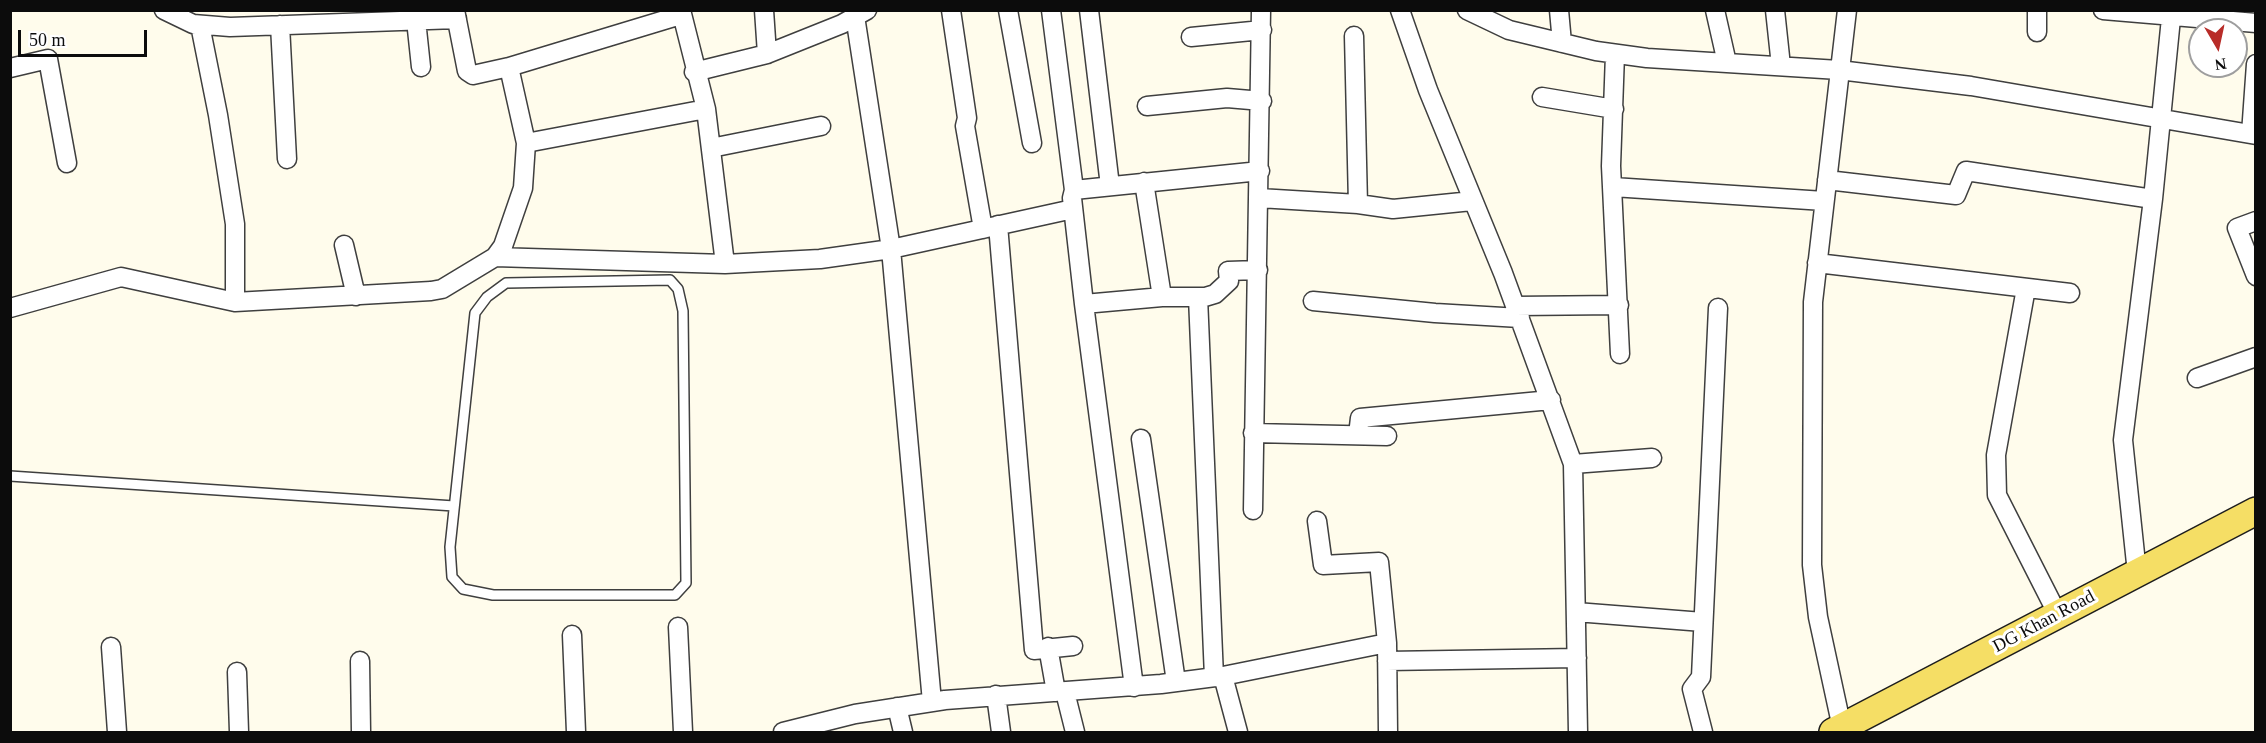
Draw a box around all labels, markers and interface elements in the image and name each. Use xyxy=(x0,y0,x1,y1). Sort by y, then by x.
scale bar xyxy=(21,18,150,56)
north arrow xyxy=(2188,18,2248,78)
text: 50 m xyxy=(29,30,66,50)
text: N xyxy=(2214,55,2228,74)
street label: DG Khan Road xyxy=(1989,586,2099,658)

